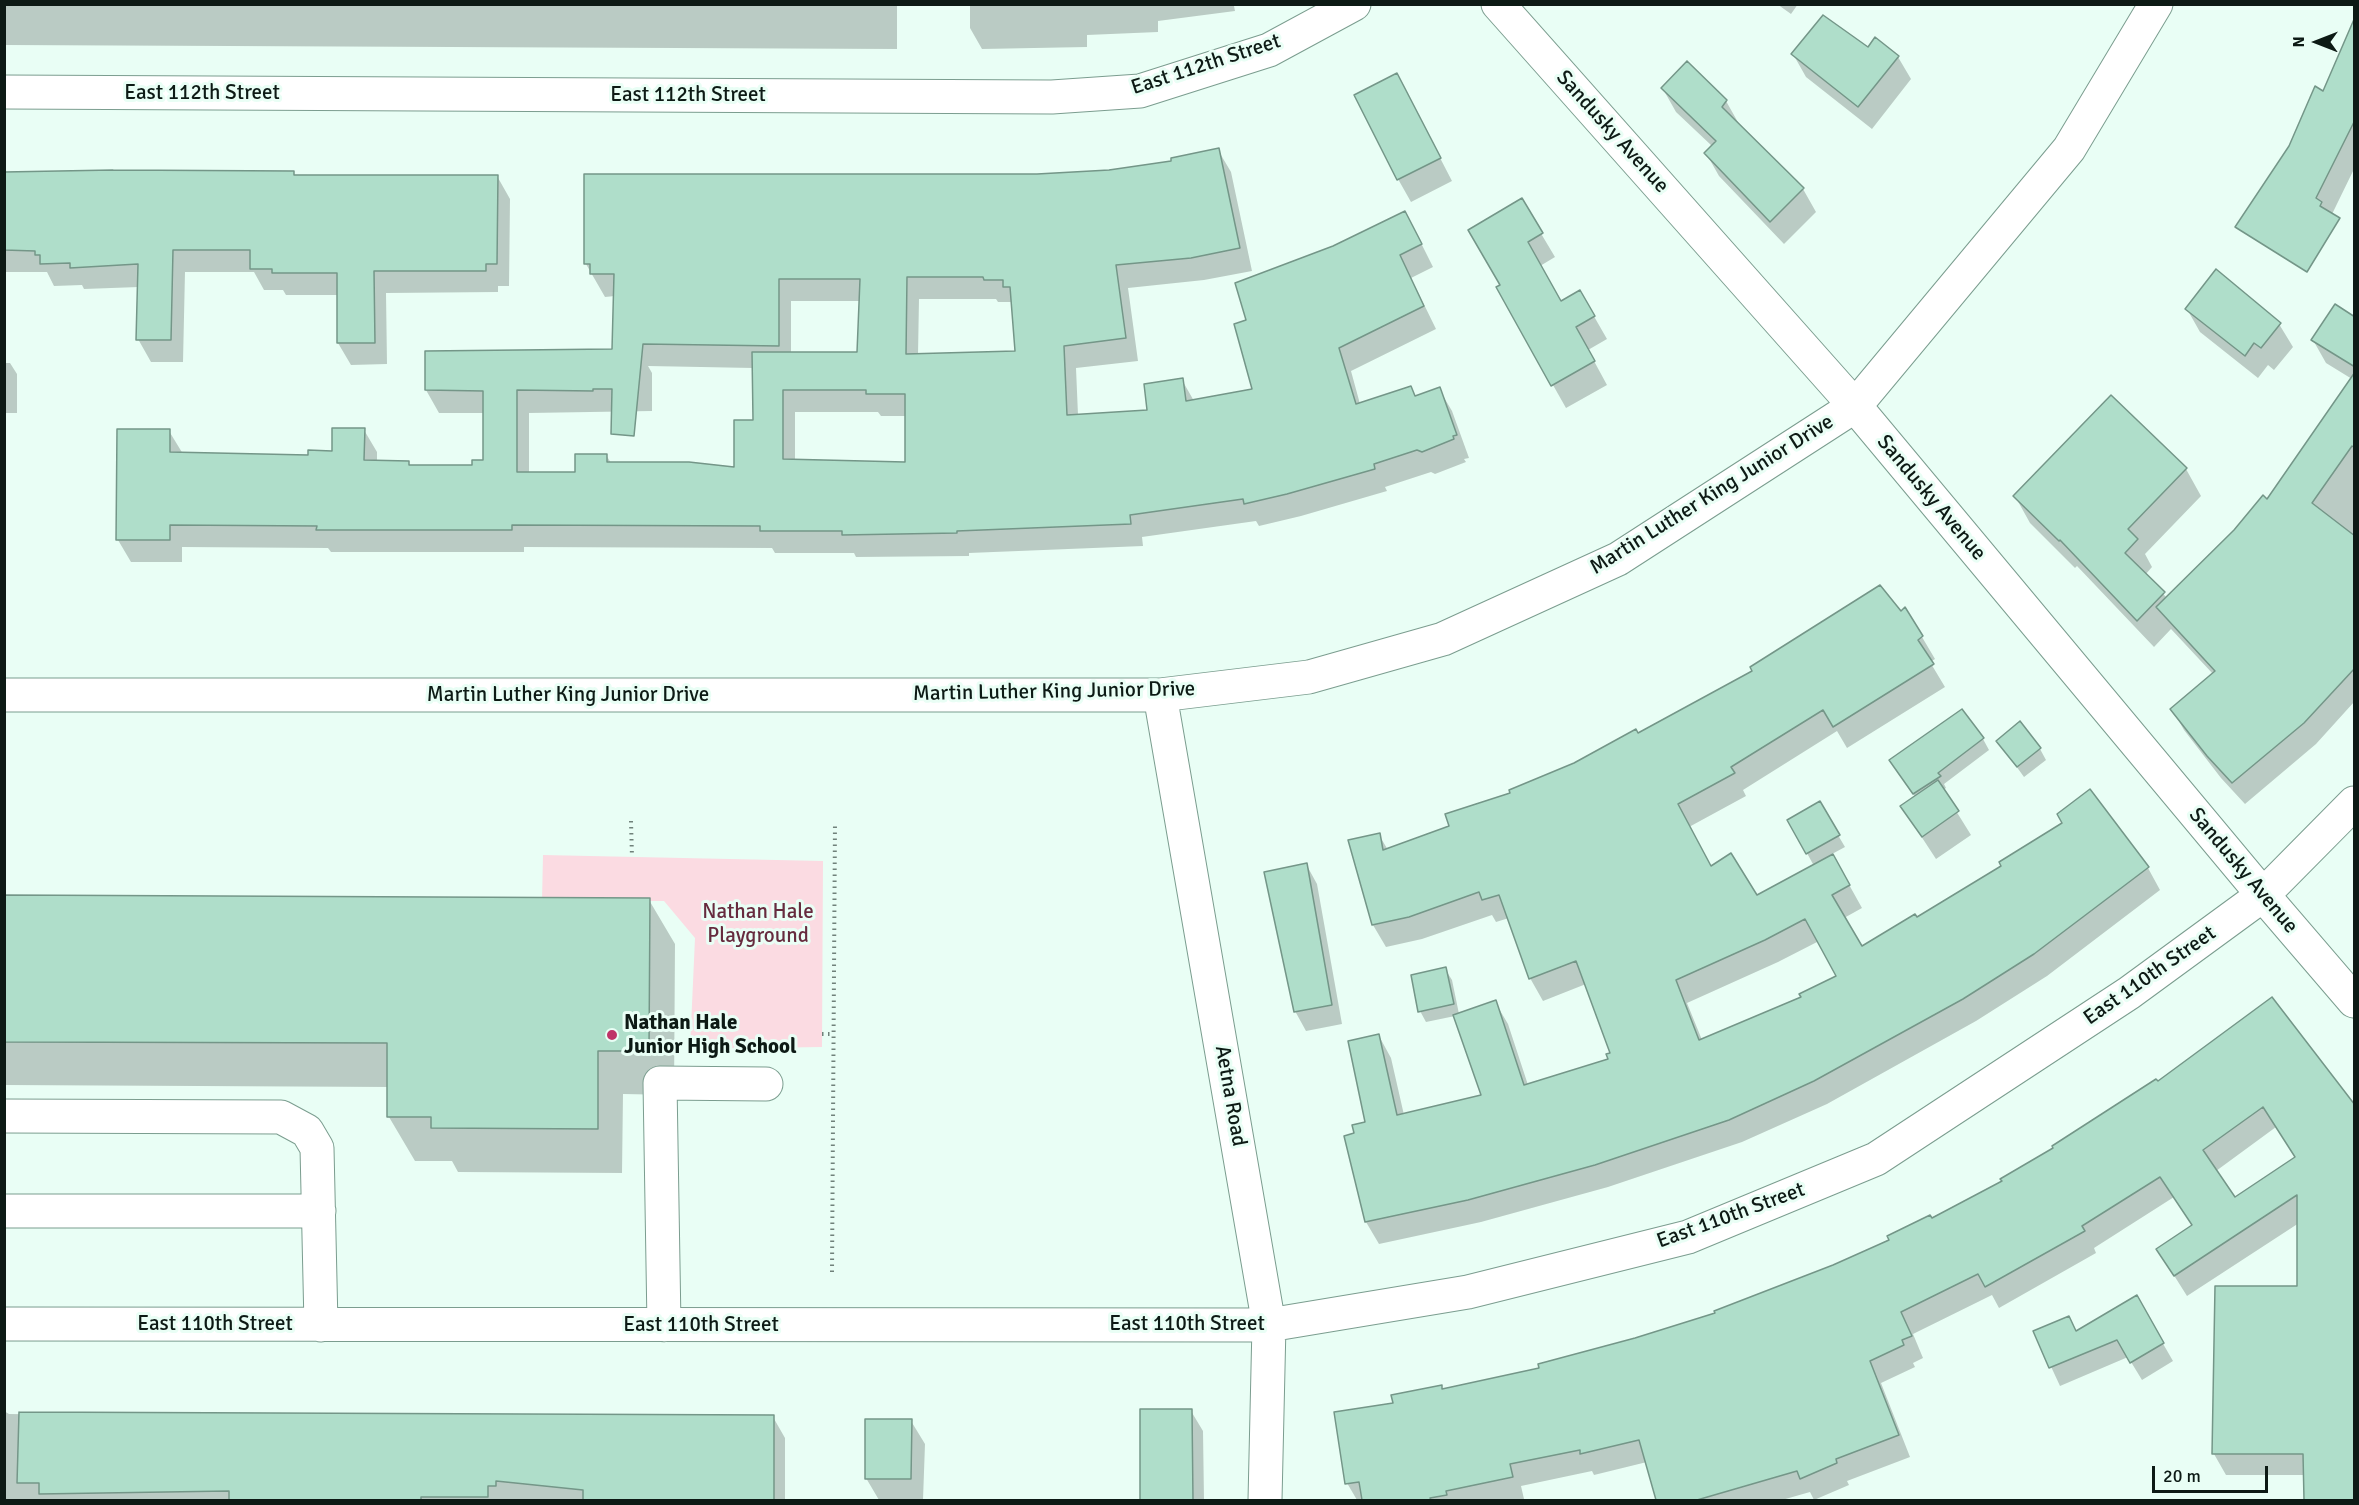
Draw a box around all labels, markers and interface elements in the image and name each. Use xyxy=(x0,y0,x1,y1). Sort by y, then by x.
north arrow xyxy=(2287,12,2347,72)
street label: East 112th Street xyxy=(1128,29,1284,101)
text: N xyxy=(2289,36,2309,48)
street label: Sandusky Avenue xyxy=(1550,66,1674,198)
street label: East 112th Street xyxy=(124,80,280,106)
street label: East 112th Street xyxy=(610,82,766,108)
street label: Martin Luther King Junior Drive xyxy=(1586,410,1838,580)
street label: Sandusky Avenue xyxy=(1871,430,1991,566)
street label: Martin Luther King Junior Drive xyxy=(913,677,1195,707)
street label: Martin Luther King Junior Drive xyxy=(427,682,709,708)
street label: Sandusky Avenue xyxy=(2183,803,2303,939)
park label: Nathan Hale Playground xyxy=(702,899,814,949)
street label: East 110th Street xyxy=(2079,921,2221,1031)
place label: Nathan Hale Junior High School xyxy=(624,1010,797,1060)
marker: Nathan Hale Junior High School xyxy=(605,1028,619,1042)
street label: Aetna Road xyxy=(1209,1043,1251,1149)
street label: East 110th Street xyxy=(1654,1178,1808,1254)
street label: East 110th Street xyxy=(137,1311,293,1337)
street label: East 110th Street xyxy=(1109,1311,1265,1337)
street label: East 110th Street xyxy=(623,1312,779,1338)
scale bar xyxy=(2155,1454,2270,1492)
text: 20 m xyxy=(2163,1465,2201,1487)

